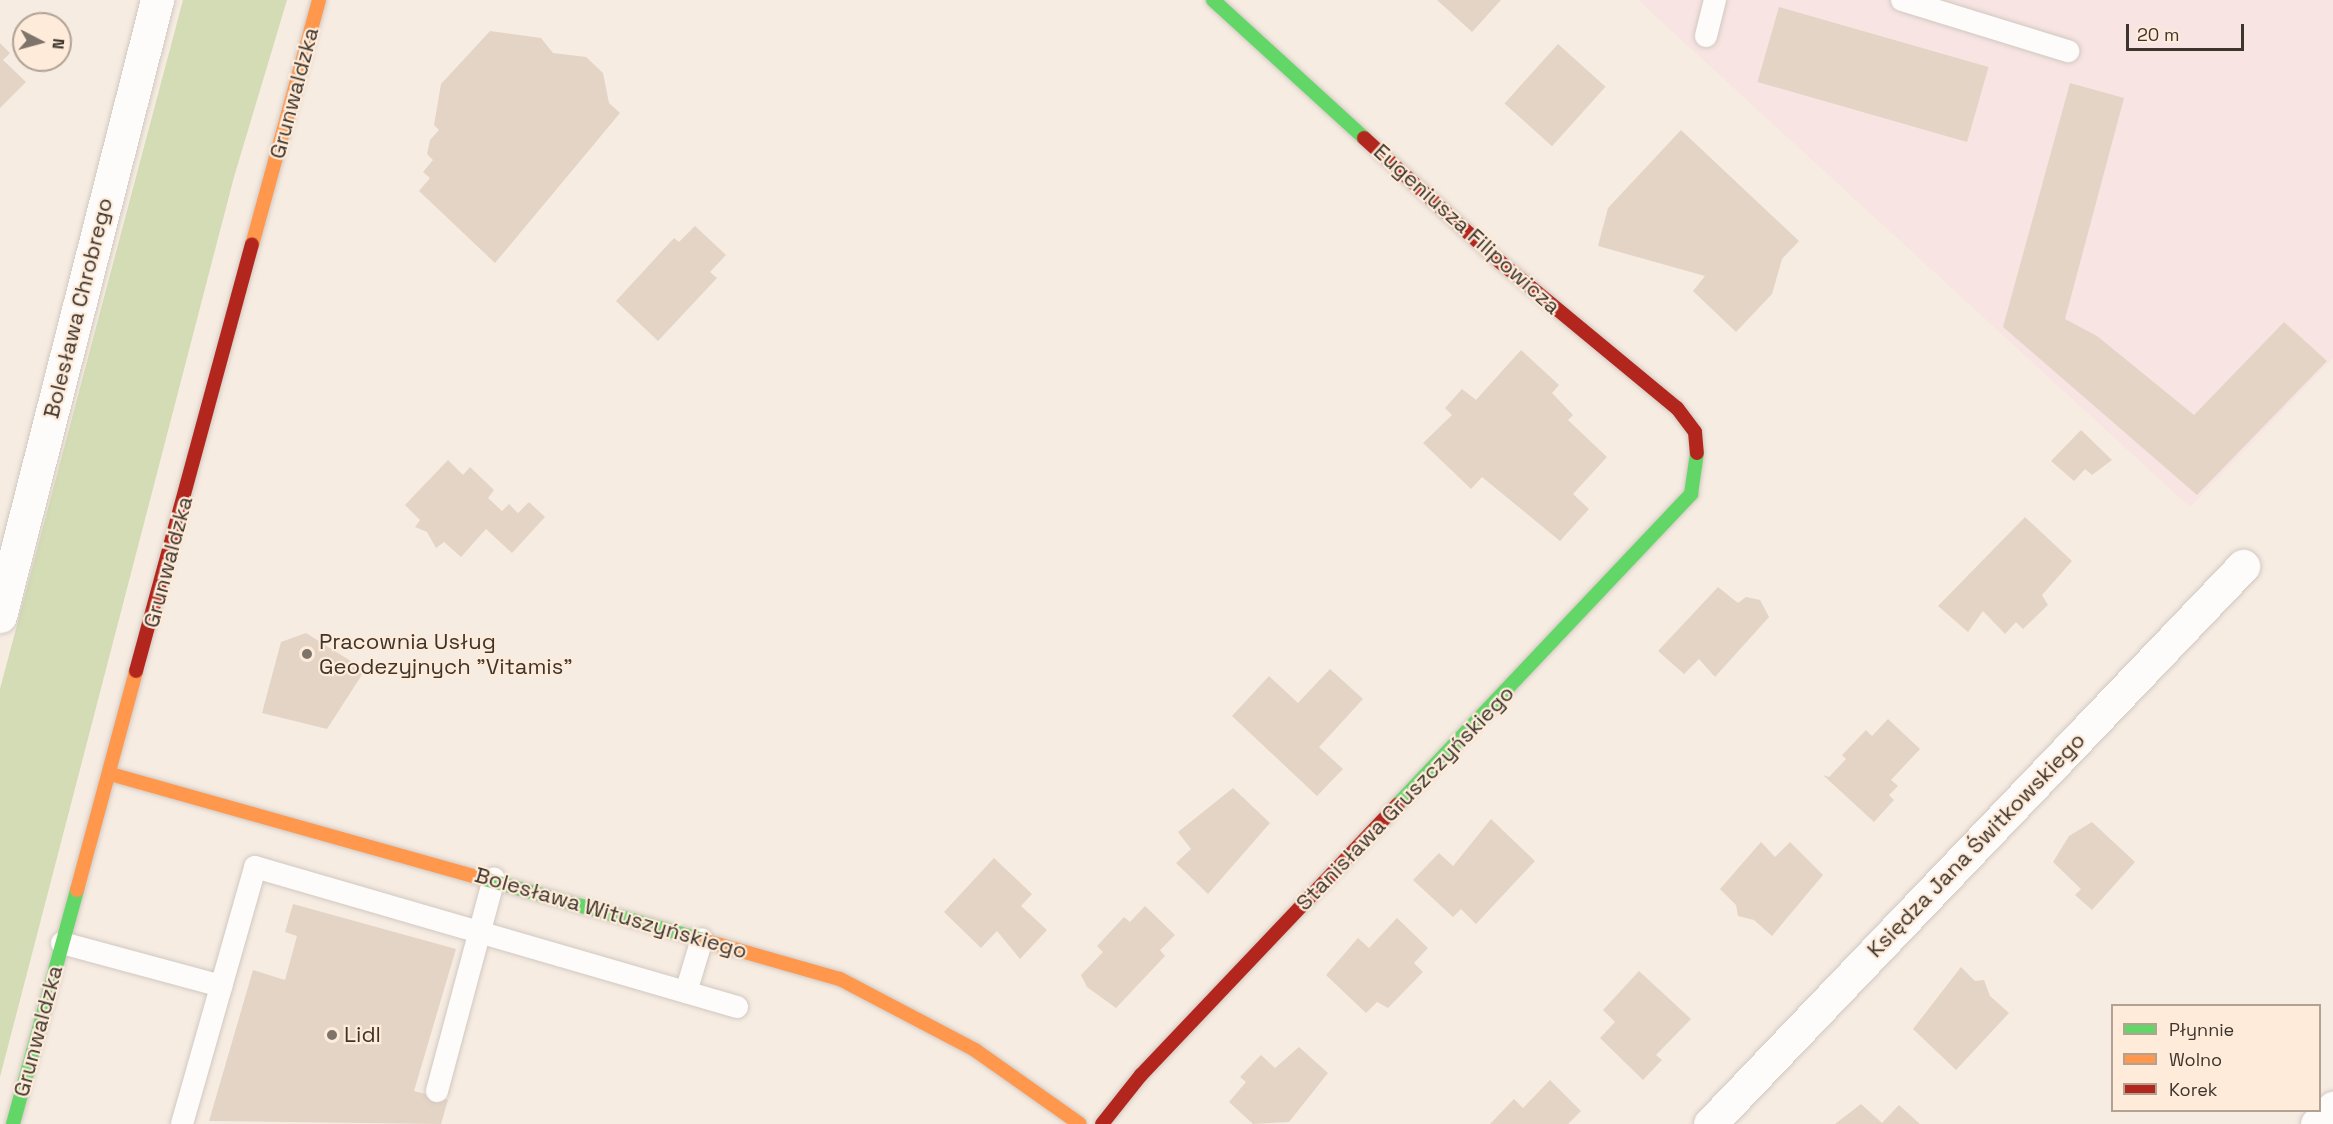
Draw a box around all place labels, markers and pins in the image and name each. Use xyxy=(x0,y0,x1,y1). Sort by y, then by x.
place label: Pracownia Usług Geodezyjnych "Vitamis" xyxy=(319,628,573,680)
marker: Pracownia Usług Geodezyjnych "Vitamis" xyxy=(300,647,314,661)
place label: Lidl xyxy=(344,1022,381,1048)
marker: Lidl xyxy=(325,1028,339,1042)

